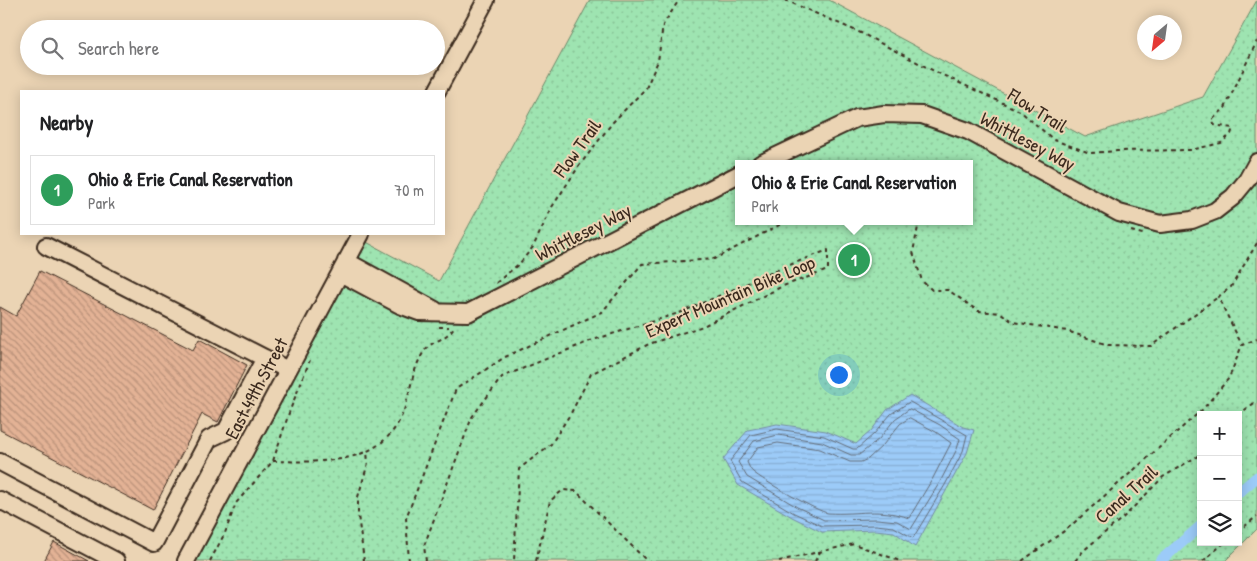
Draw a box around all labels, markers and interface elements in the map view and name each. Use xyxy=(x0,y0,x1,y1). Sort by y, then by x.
north arrow xyxy=(1137,15,1182,60)
search box xyxy=(20,20,445,75)
icon: search xyxy=(38,34,66,62)
text: Search here xyxy=(78,35,159,61)
street label: Flow Trail xyxy=(1002,81,1074,139)
street label: Whittlesey Way xyxy=(976,105,1080,177)
text: Nearby xyxy=(40,108,93,137)
street label: Flow Trail xyxy=(547,113,607,183)
popup xyxy=(735,160,973,225)
text: Ohio & Erie Canal Reservation xyxy=(88,166,293,192)
text: Ohio & Erie Canal Reservation xyxy=(752,169,956,195)
text: 1 xyxy=(54,179,60,201)
text: 70 m xyxy=(394,179,424,201)
text: Park xyxy=(88,192,115,214)
text: Park xyxy=(752,195,778,217)
street label: Whittlesey Way xyxy=(531,197,635,267)
pin: 1 xyxy=(838,241,870,279)
street label: Expert Mountain Bike Loop xyxy=(641,249,819,343)
street label: East 49th Street xyxy=(218,332,294,443)
your location xyxy=(826,362,852,388)
map controls xyxy=(1197,411,1242,546)
button: + xyxy=(1197,411,1242,456)
button: − xyxy=(1197,456,1242,501)
street label: Canal Trail xyxy=(1089,458,1164,529)
button: layers xyxy=(1197,501,1242,546)

